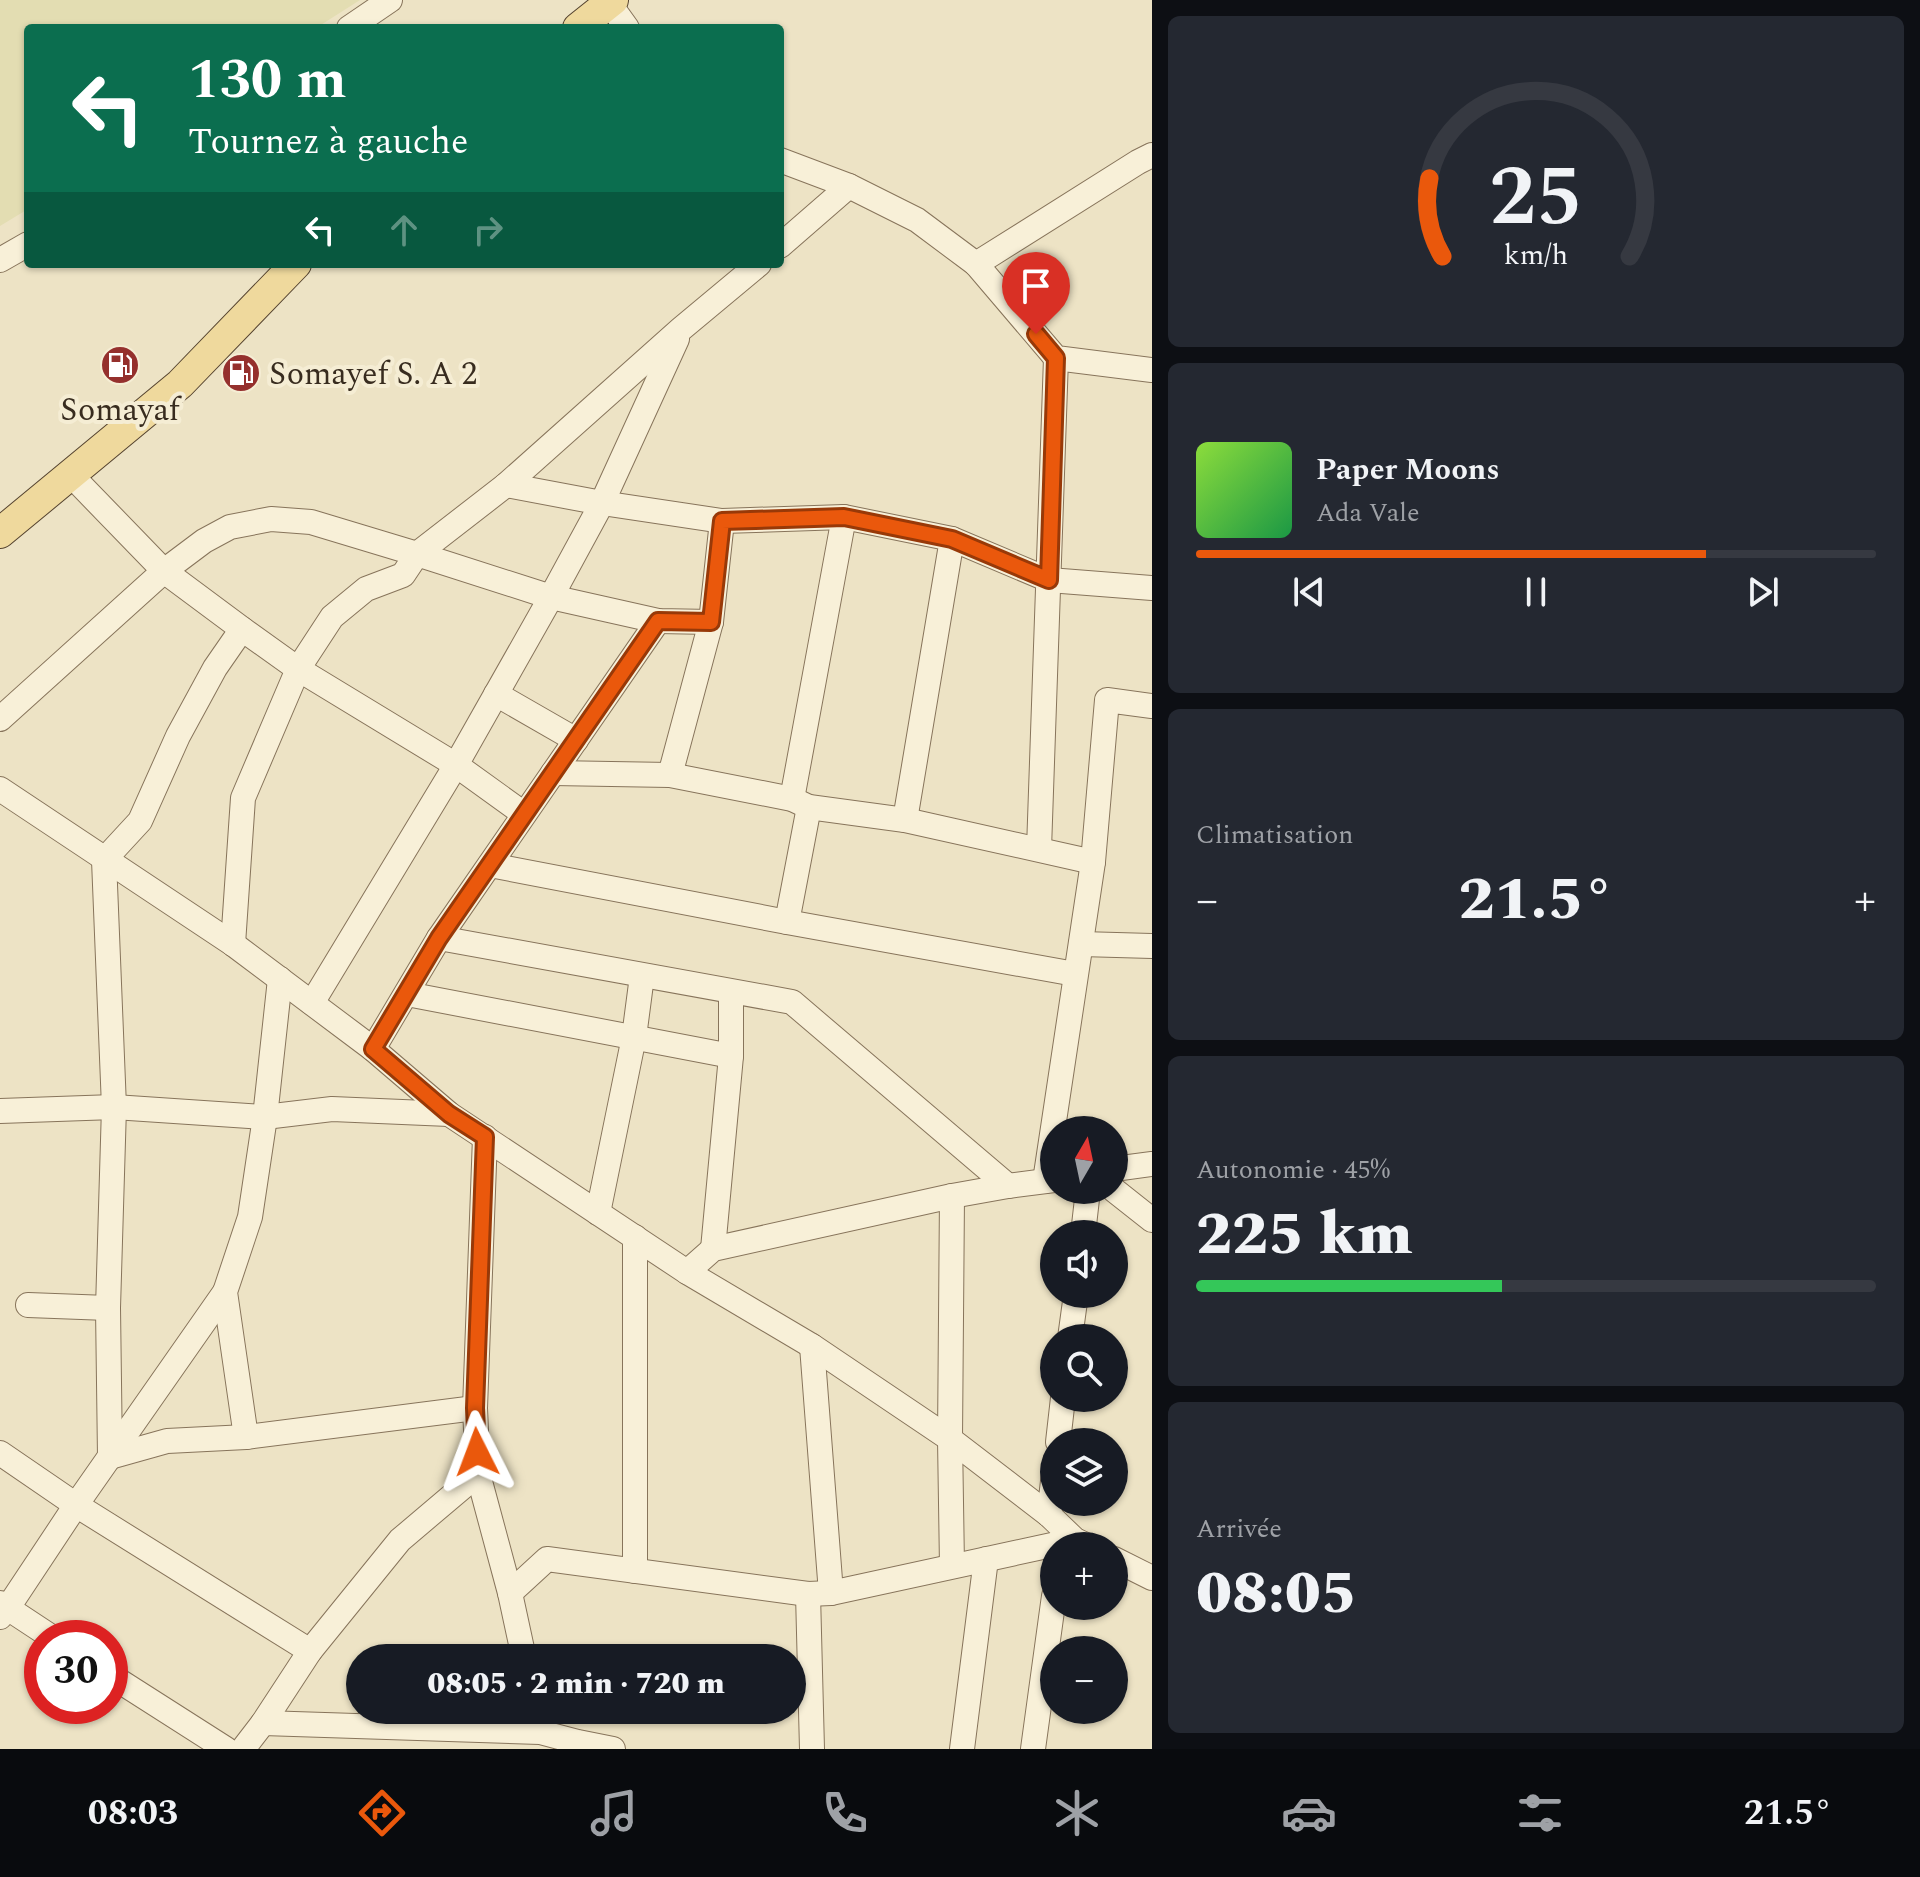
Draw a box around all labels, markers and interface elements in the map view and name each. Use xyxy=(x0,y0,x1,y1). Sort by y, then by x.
text: 130 m xyxy=(188,38,347,123)
icon: left xyxy=(56,56,160,160)
text: Tournez à gauche xyxy=(188,115,468,170)
text: 25 xyxy=(1489,135,1583,262)
icon: left xyxy=(298,208,342,252)
icon: ahead xyxy=(382,208,426,252)
icon: right xyxy=(466,208,510,252)
text: km/h xyxy=(1504,234,1568,277)
pin xyxy=(1002,252,1070,334)
icon: arrive xyxy=(1014,264,1058,308)
fuel station icon: Somayaf xyxy=(99,344,141,386)
place label: Somayef S. A 2 xyxy=(269,350,477,399)
fuel station icon: Somayef S. A 2 xyxy=(220,352,262,394)
place label: Somayaf xyxy=(60,386,183,435)
text: Paper Moons xyxy=(1316,447,1500,493)
text: Ada Vale xyxy=(1316,493,1419,533)
icon: previous xyxy=(1287,570,1331,614)
icon: pause xyxy=(1514,570,1558,614)
icon: next xyxy=(1741,570,1785,614)
text: Climatisation xyxy=(1196,815,1353,855)
text: 21.5° xyxy=(1459,854,1613,946)
text: − xyxy=(1196,867,1218,934)
text: + xyxy=(1854,867,1876,934)
north arrow xyxy=(1040,1116,1128,1204)
map controls xyxy=(1040,1116,1128,1724)
text: Autonomie · 45% xyxy=(1196,1150,1390,1190)
text: 225 km xyxy=(1196,1189,1413,1281)
button: sound xyxy=(1040,1220,1128,1308)
button: search xyxy=(1040,1324,1128,1412)
position arrow xyxy=(435,1410,519,1494)
button: layers xyxy=(1040,1428,1128,1516)
text: Arrivée xyxy=(1196,1509,1282,1549)
button: + xyxy=(1040,1532,1128,1620)
text: 08:05 xyxy=(1196,1548,1357,1640)
speed limit sign: 30 xyxy=(24,1620,128,1724)
button: − xyxy=(1040,1636,1128,1724)
text: 08:05 · 2 min · 720 m xyxy=(427,1661,725,1707)
icon: directions xyxy=(354,1785,410,1841)
icon: music xyxy=(586,1785,642,1841)
icon: phone xyxy=(817,1785,873,1841)
icon: climate xyxy=(1049,1785,1105,1841)
icon: car xyxy=(1281,1785,1337,1841)
icon: filters xyxy=(1512,1785,1568,1841)
text: 08:03 xyxy=(88,1786,178,1841)
text: 21.5° xyxy=(1744,1786,1832,1841)

